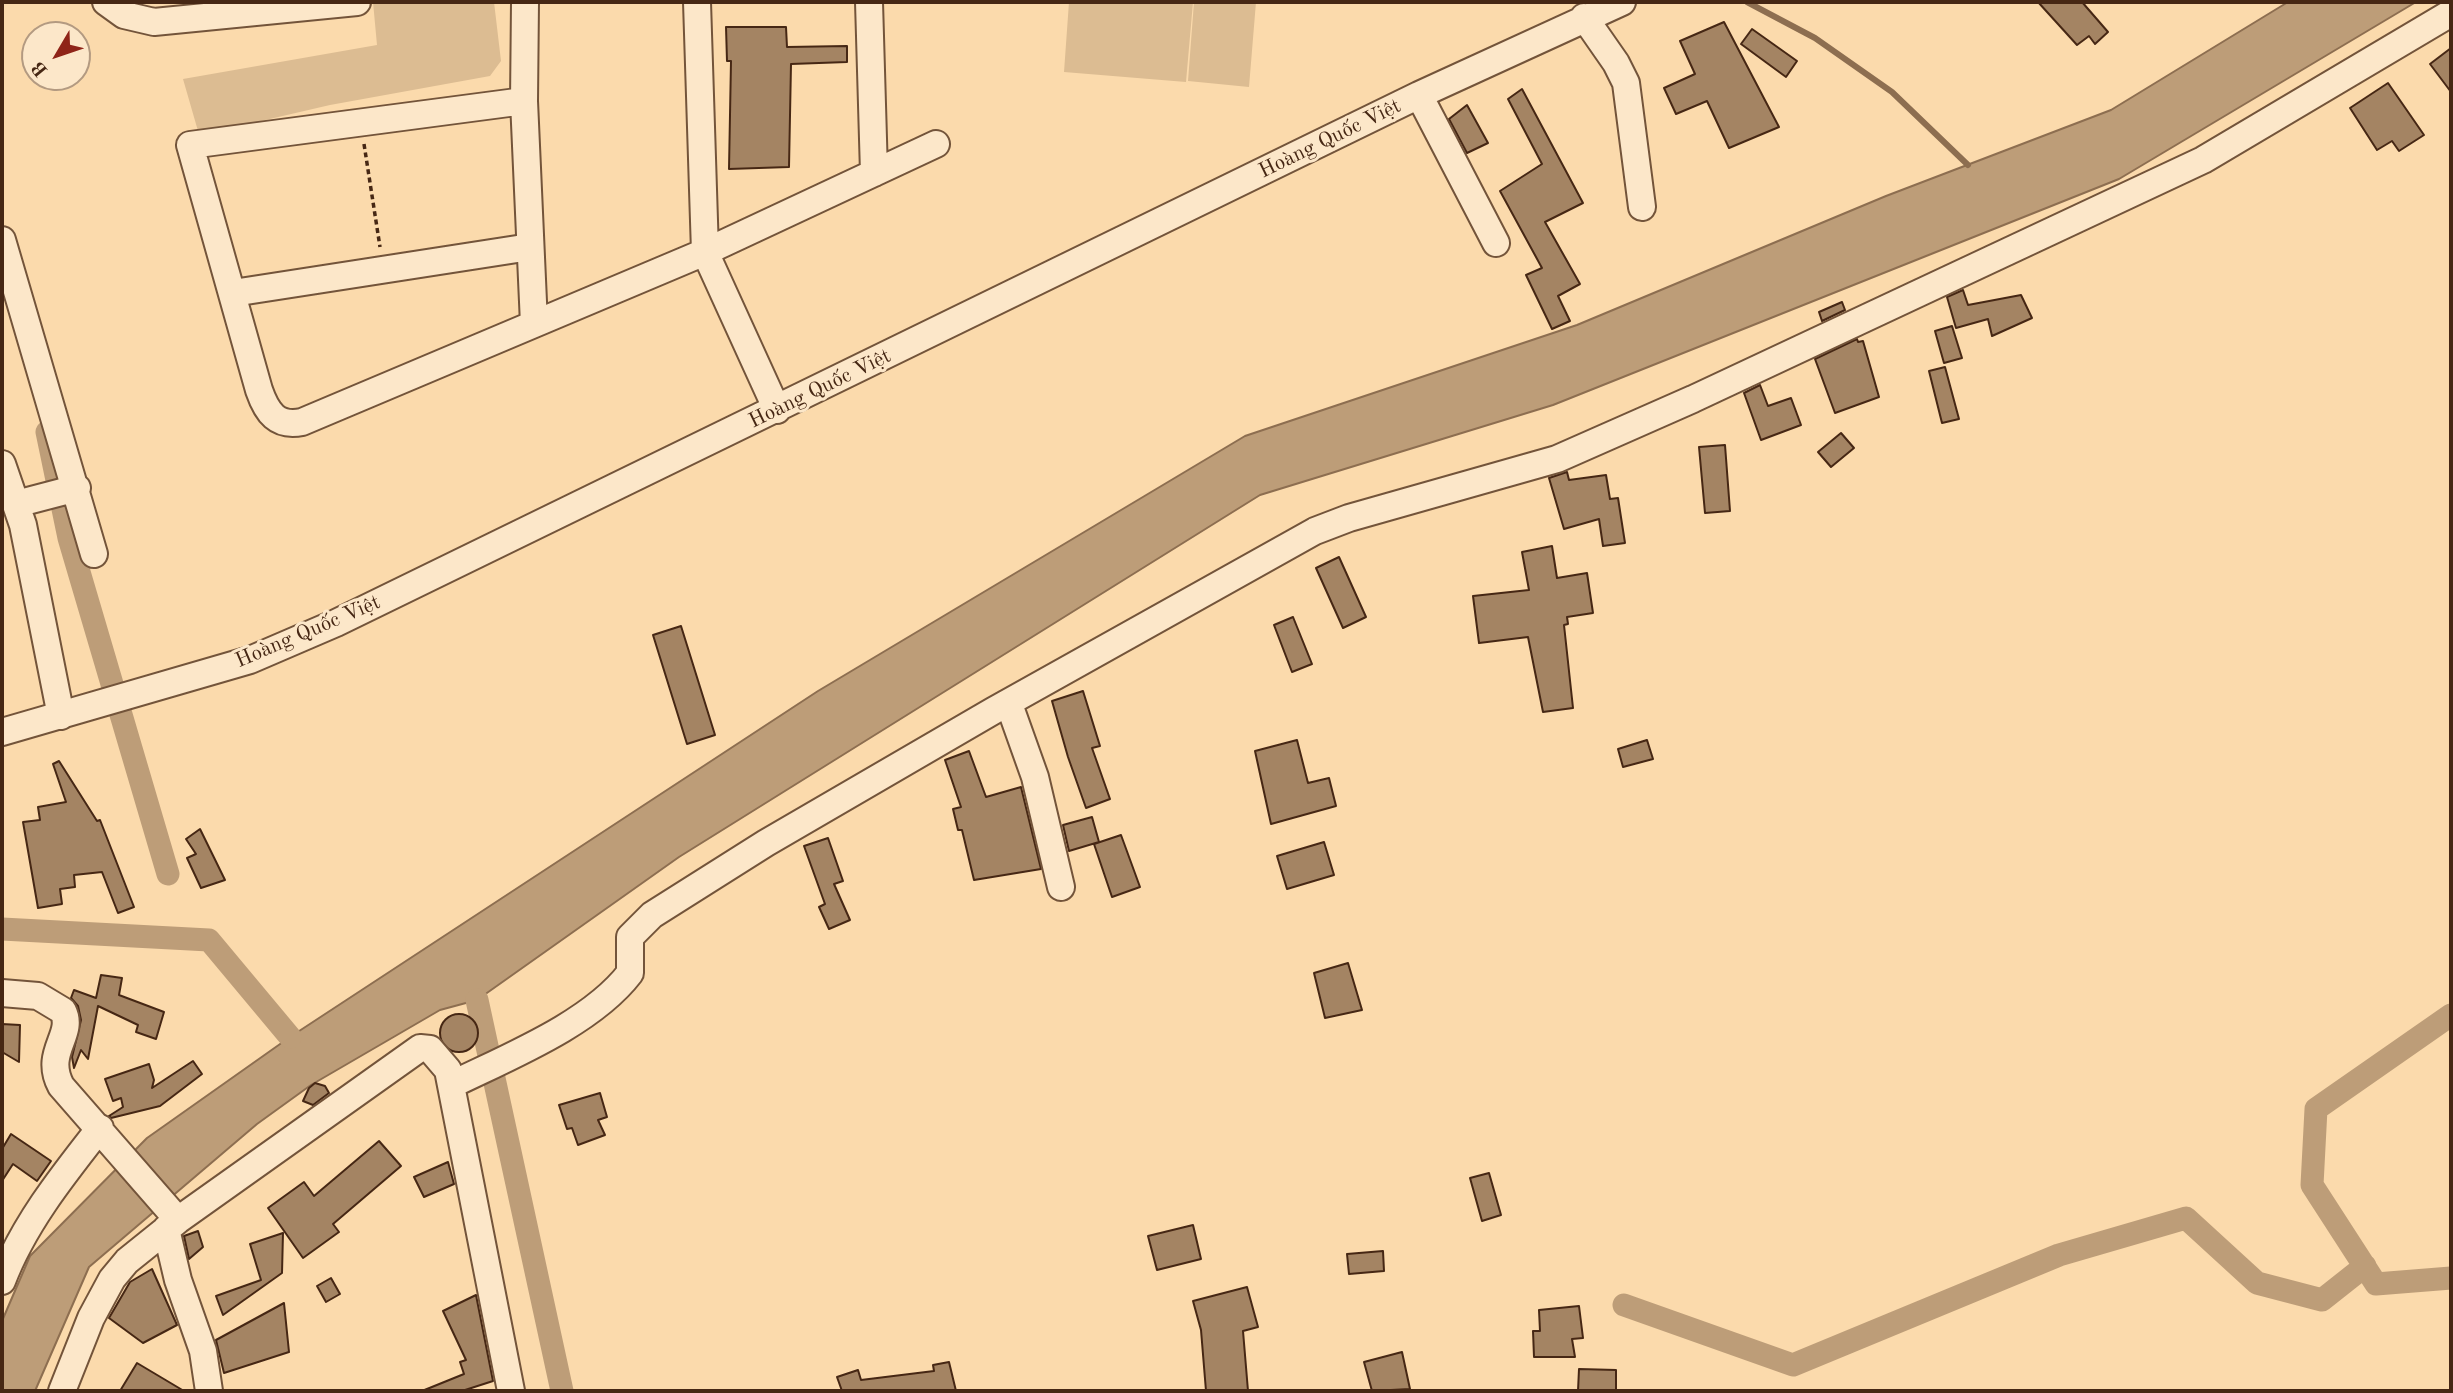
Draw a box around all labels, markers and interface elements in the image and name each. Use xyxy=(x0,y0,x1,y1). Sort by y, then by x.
north arrow xyxy=(21,21,91,91)
text: B xyxy=(29,57,52,79)
street label: Hoàng Quốc Việt xyxy=(1255,94,1405,184)
street label: Hoàng Quốc Việt xyxy=(745,344,895,434)
street label: Hoàng Quốc Việt xyxy=(232,590,384,674)

